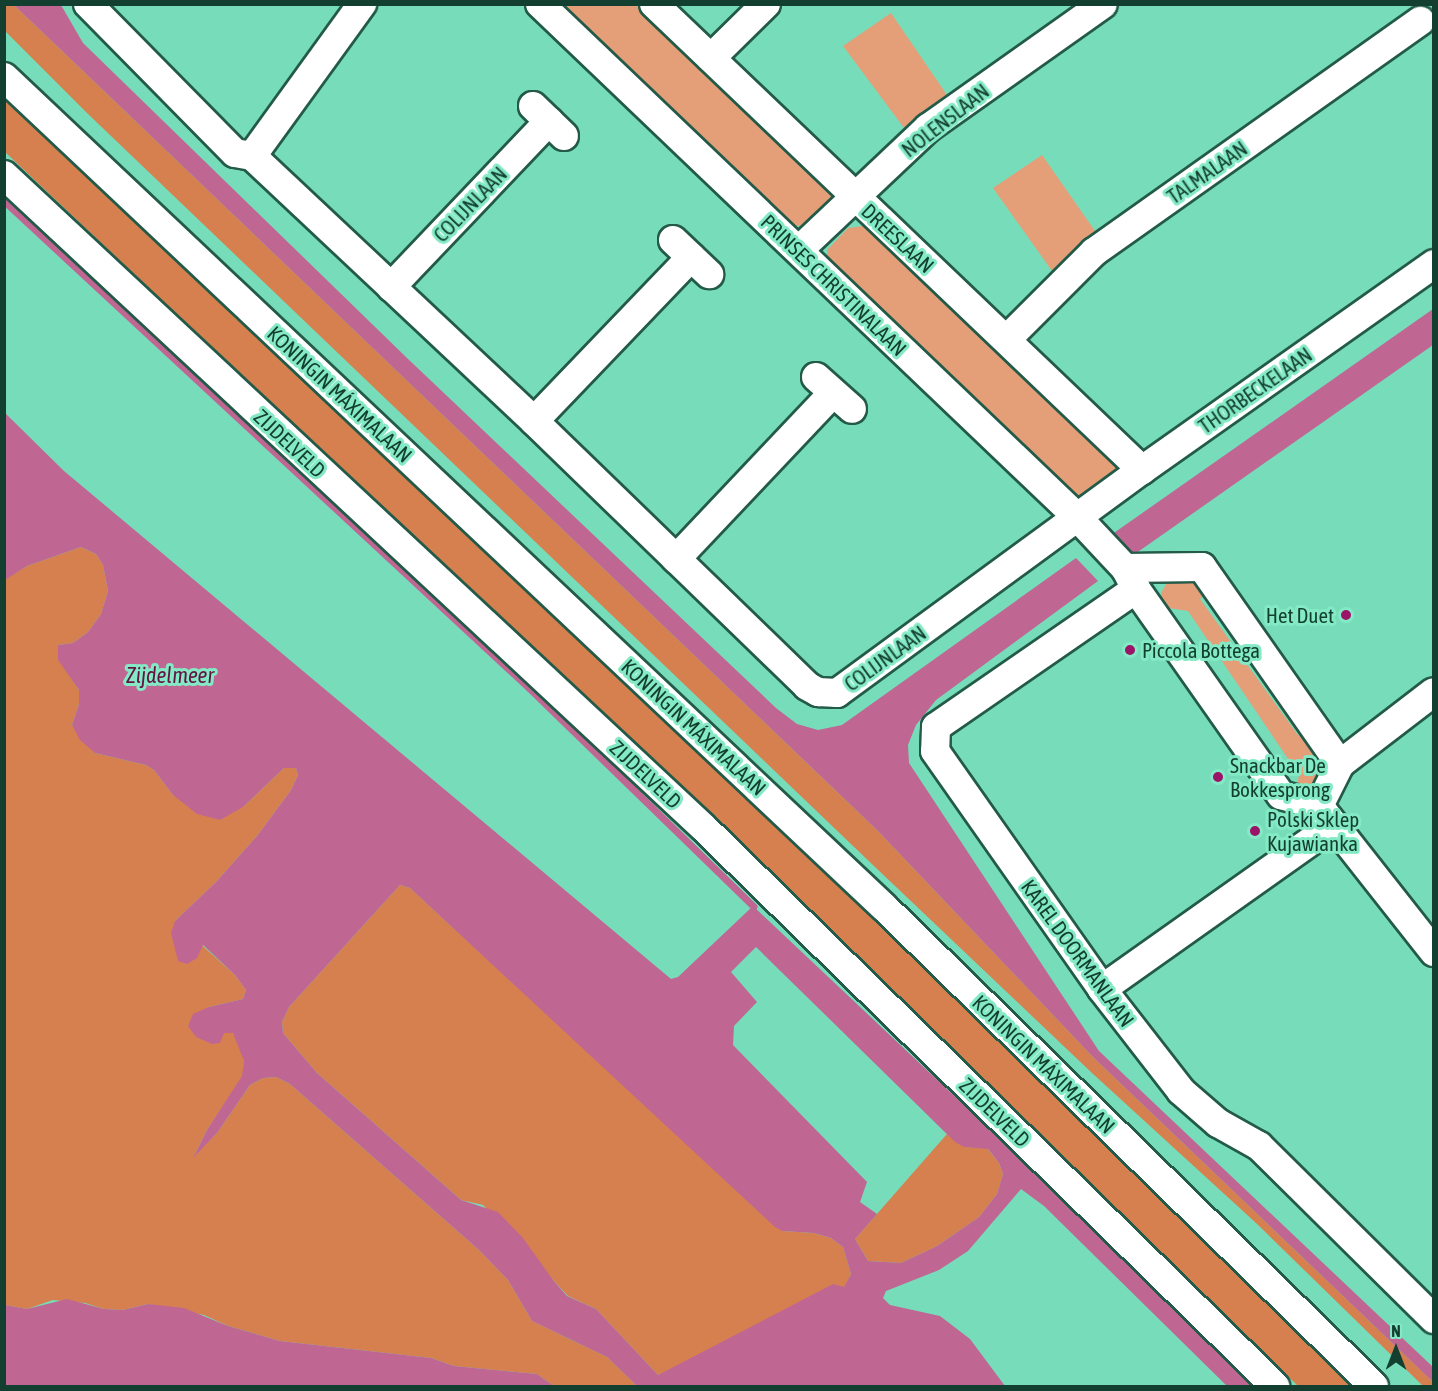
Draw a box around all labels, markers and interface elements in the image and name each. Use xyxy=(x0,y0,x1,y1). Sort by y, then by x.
street label: NOLENSLAAN xyxy=(896,78,994,162)
street label: TALMALAAN xyxy=(1162,135,1252,209)
street label: COLIJNLAAN xyxy=(428,161,512,247)
street label: DREESLAAN xyxy=(856,198,940,278)
street label: PRINSES CHRISTINALAAN xyxy=(756,209,912,361)
street label: KONINGIN MÁXIMALAAN xyxy=(263,321,417,467)
street label: THORBECKELAAN xyxy=(1193,342,1317,438)
street label: ZIJDELVELD xyxy=(249,404,331,482)
place label: Het Duet xyxy=(1266,602,1334,628)
marker: Het Duet xyxy=(1339,608,1353,622)
street label: COLIJNLAAN xyxy=(839,620,931,696)
place label: Piccola Bottega xyxy=(1142,637,1260,663)
marker: Piccola Bottega xyxy=(1123,643,1137,657)
street label: KONINGIN MÁXIMALAAN xyxy=(617,654,771,800)
water label: Zijdelmeer xyxy=(126,663,214,689)
street label: ZIJDELVELD xyxy=(605,735,687,813)
place label: Snackbar De Bokkesprong xyxy=(1230,752,1330,802)
marker: Snackbar De Bokkesprong xyxy=(1211,770,1225,784)
place label: Polski Sklep Kujawianka xyxy=(1267,806,1359,856)
marker: Polski Sklep Kujawianka xyxy=(1248,824,1262,838)
street label: KAREL DOORMANLAAN xyxy=(1016,875,1140,1031)
street label: KONINGIN MÁXIMALAAN xyxy=(967,989,1121,1139)
street label: ZIJDELVELD xyxy=(954,1072,1036,1152)
north arrow xyxy=(1366,1319,1426,1379)
text: N xyxy=(1391,1322,1401,1340)

